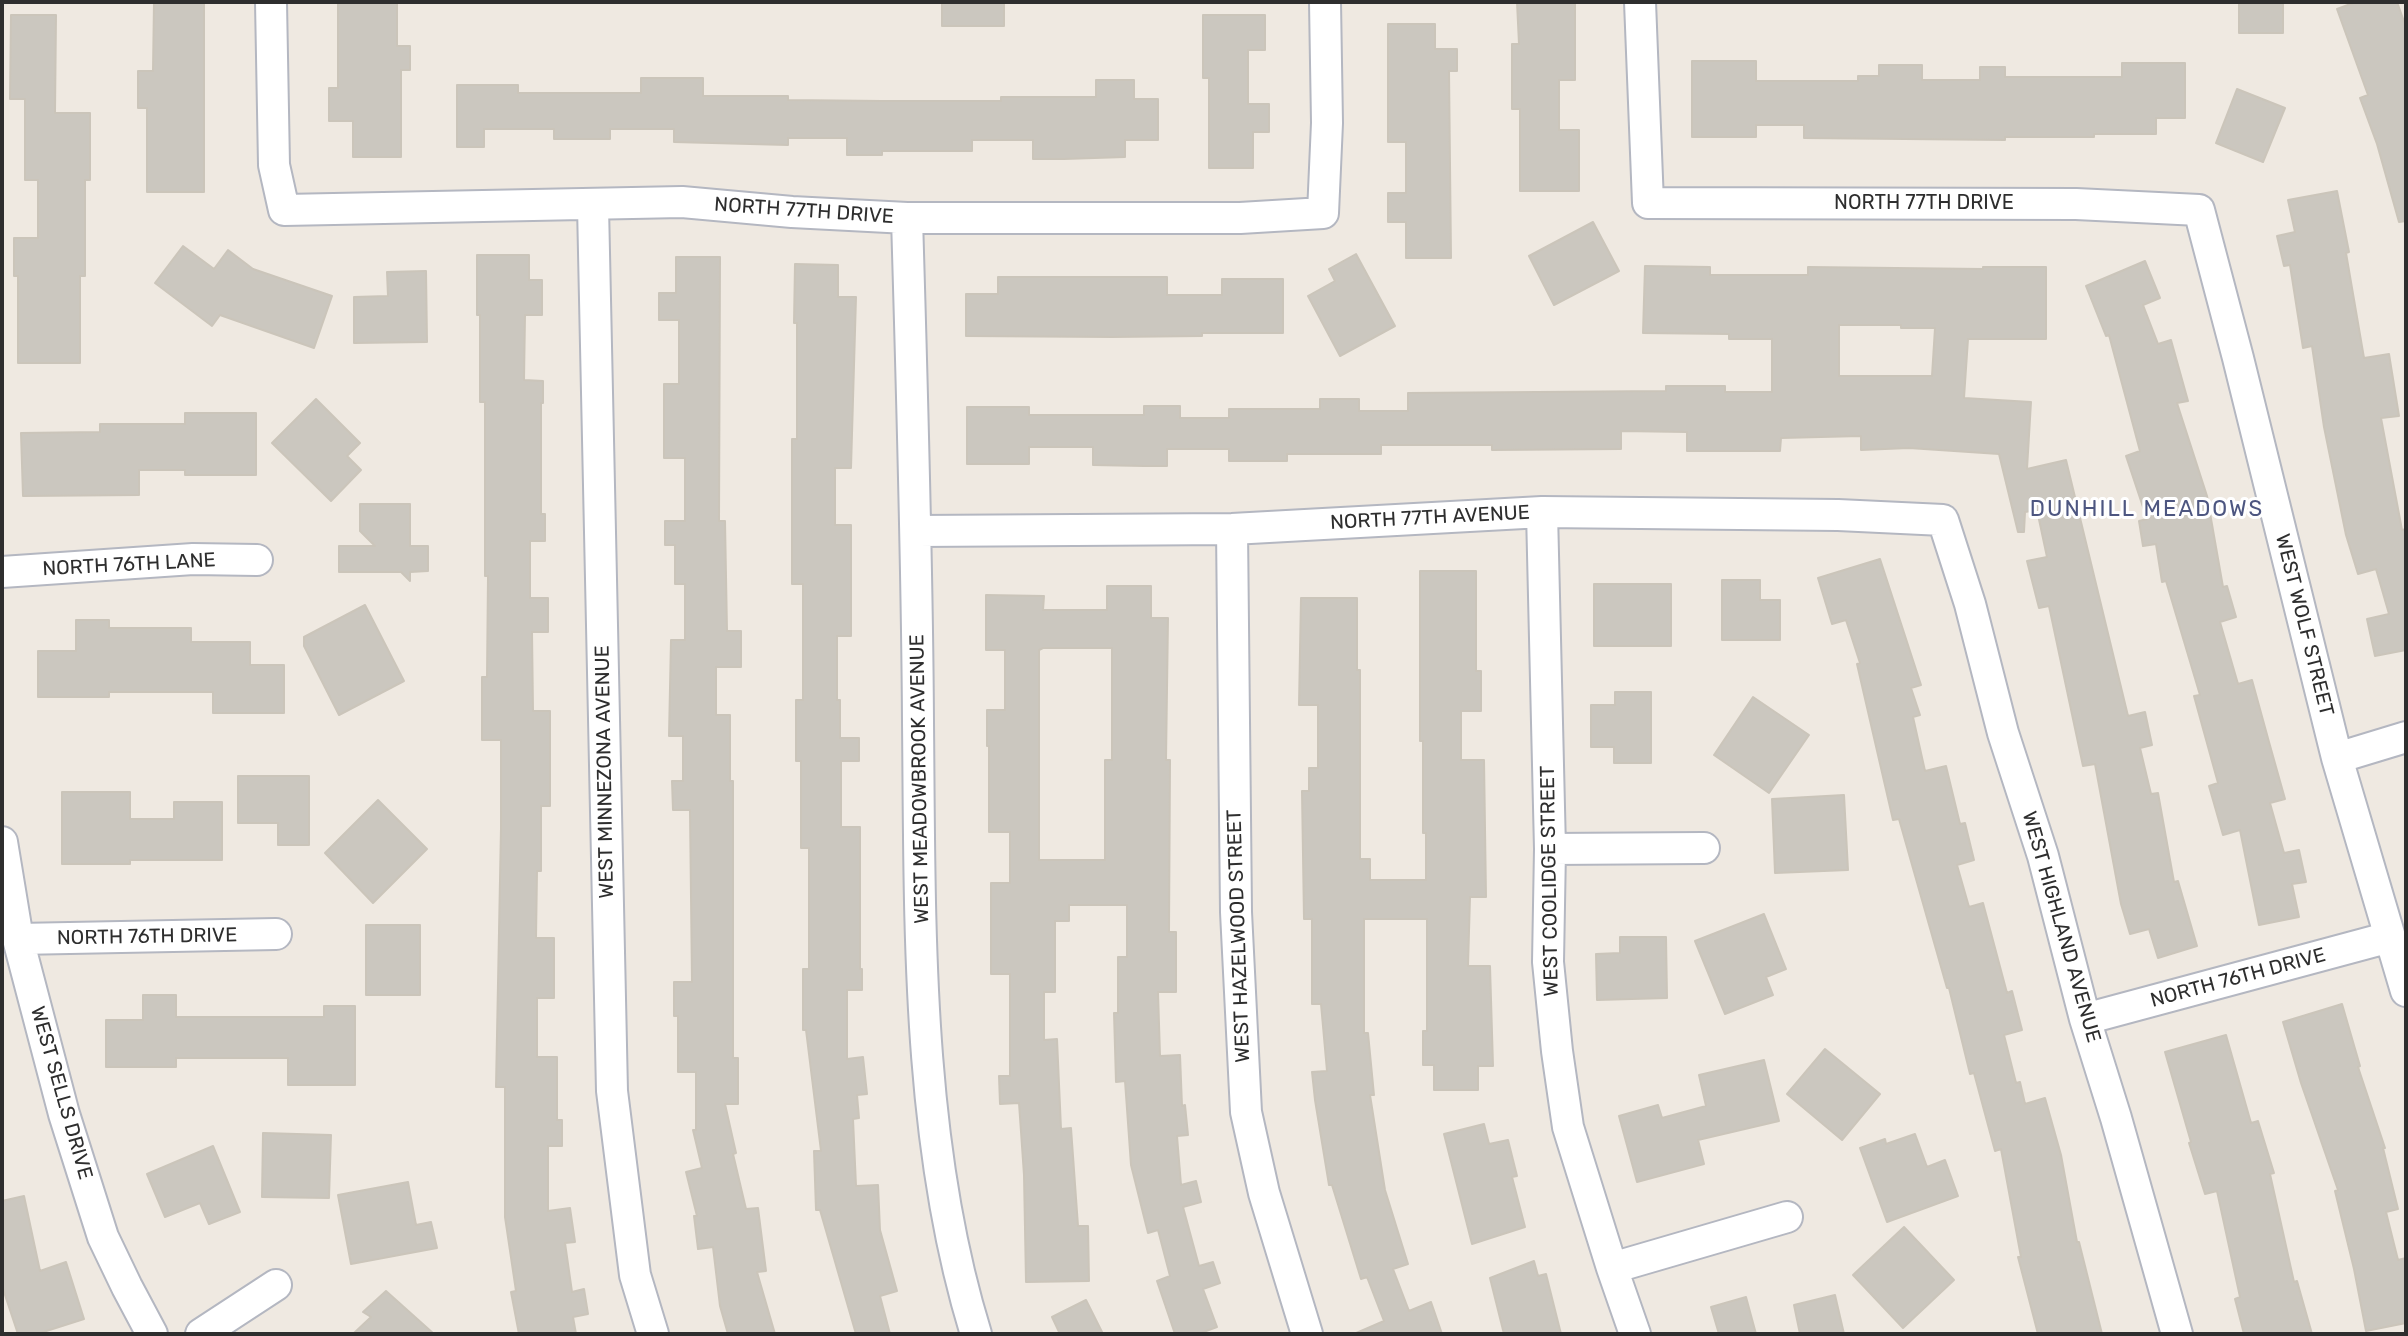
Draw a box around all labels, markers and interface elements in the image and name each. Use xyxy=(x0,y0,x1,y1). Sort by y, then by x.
street label: NORTH 77TH DRIVE xyxy=(1834,191,2014,215)
street label: NORTH 77TH DRIVE xyxy=(713,193,895,229)
district label: DUNHILL MEADOWS xyxy=(2030,497,2264,523)
street label: NORTH 77TH AVENUE xyxy=(1329,501,1531,535)
street label: WEST WOLF STREET xyxy=(2270,531,2338,719)
street label: NORTH 76TH LANE xyxy=(42,548,216,582)
street label: WEST MEADOWBROOK AVENUE xyxy=(905,634,935,924)
street label: WEST MINNEZONA AVENUE xyxy=(591,645,619,899)
street label: WEST COOLIDGE STREET xyxy=(1536,765,1564,997)
street label: WEST HAZELWOOD STREET xyxy=(1223,809,1255,1063)
street label: WEST HIGHLAND AVENUE xyxy=(2016,809,2106,1045)
street label: NORTH 76TH DRIVE xyxy=(57,923,237,951)
street label: NORTH 76TH DRIVE xyxy=(2148,943,2328,1013)
street label: WEST SELLS DRIVE xyxy=(25,1004,97,1182)

